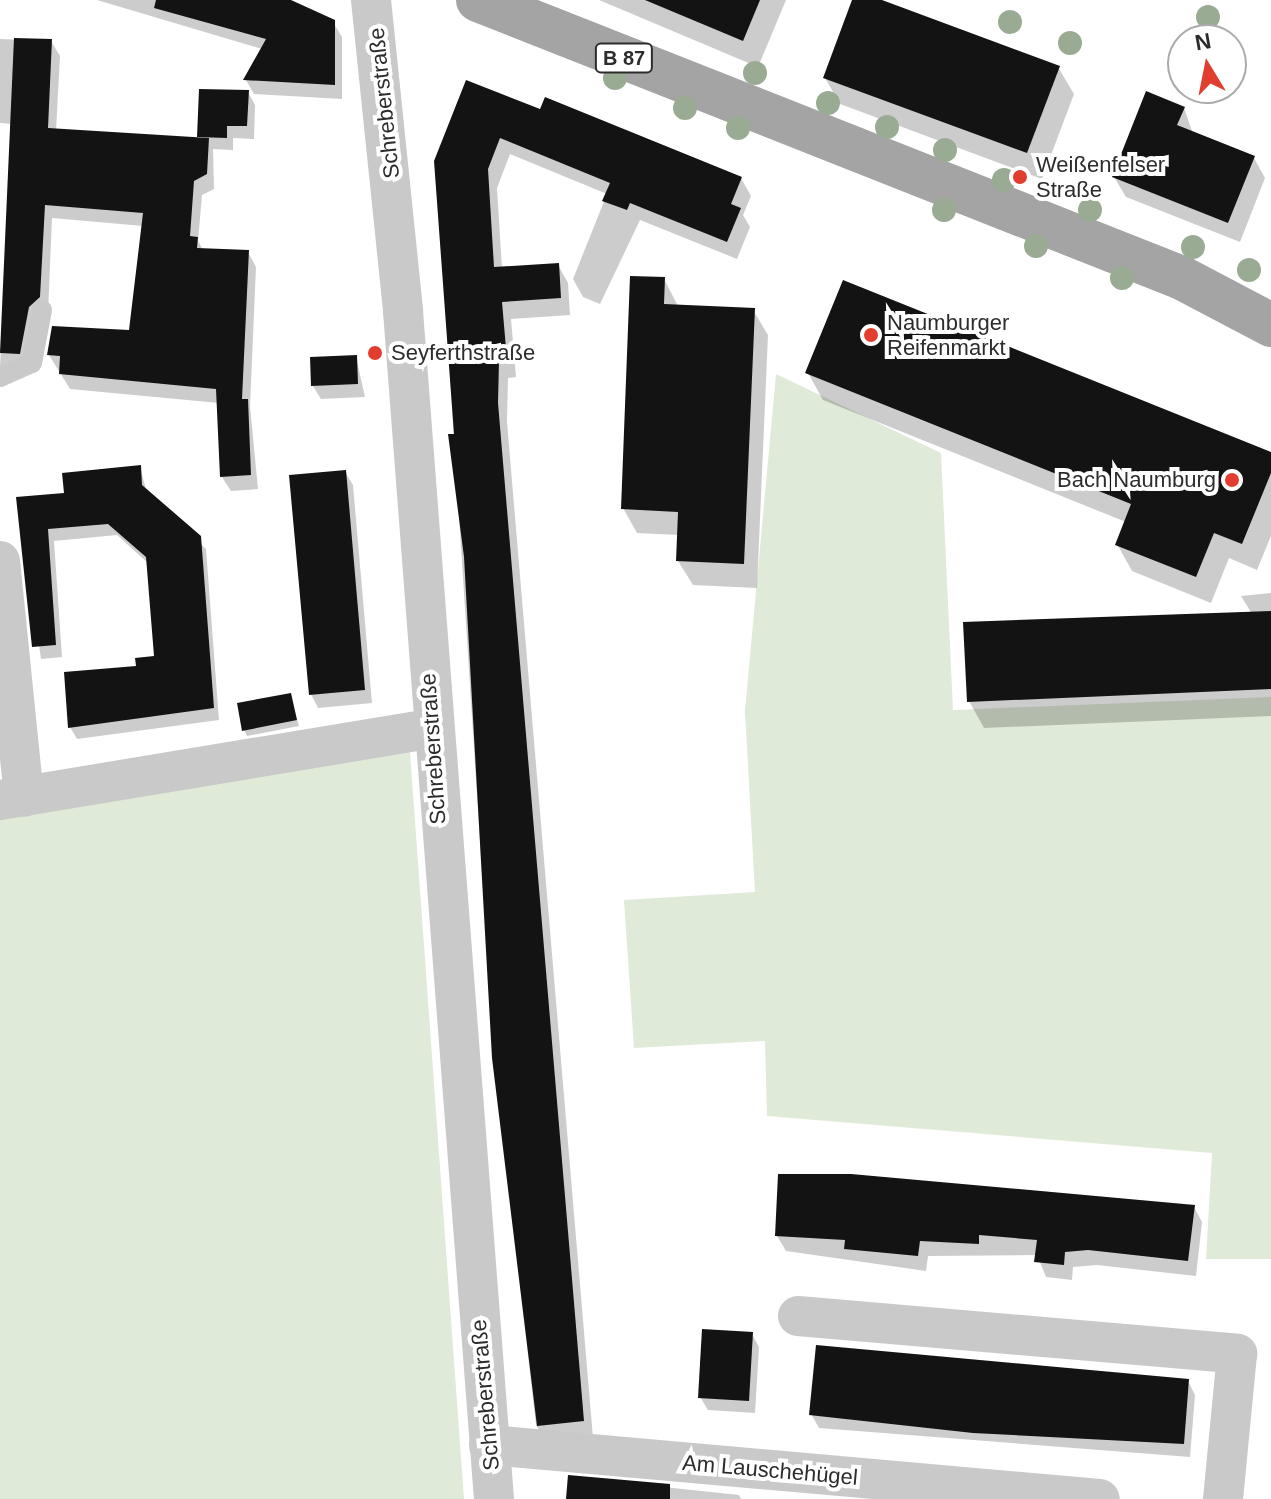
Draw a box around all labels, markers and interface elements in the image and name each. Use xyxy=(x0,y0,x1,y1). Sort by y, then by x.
north arrow xyxy=(1167,24,1247,104)
street label: Schreberstraße xyxy=(363,26,405,180)
text: N xyxy=(1193,28,1213,56)
road number: B 87 xyxy=(594,42,654,74)
place label: Weißenfelser Straße xyxy=(1036,151,1165,202)
marker: Weißenfelser Straße xyxy=(1011,168,1029,186)
place label: Naumburger Reifenmarkt xyxy=(887,309,1009,360)
marker: Naumburger Reifenmarkt xyxy=(862,326,880,344)
place label: Seyferthstraße xyxy=(391,340,535,366)
marker: Seyferthstraße xyxy=(366,344,384,362)
place label: Bach Naumburg xyxy=(1057,467,1216,493)
marker: Bach Naumburg xyxy=(1223,471,1241,489)
street label: Schreberstraße xyxy=(415,672,451,826)
street label: Schreberstraße xyxy=(465,1318,505,1472)
street label: Am Lauschehügel xyxy=(681,1449,859,1491)

